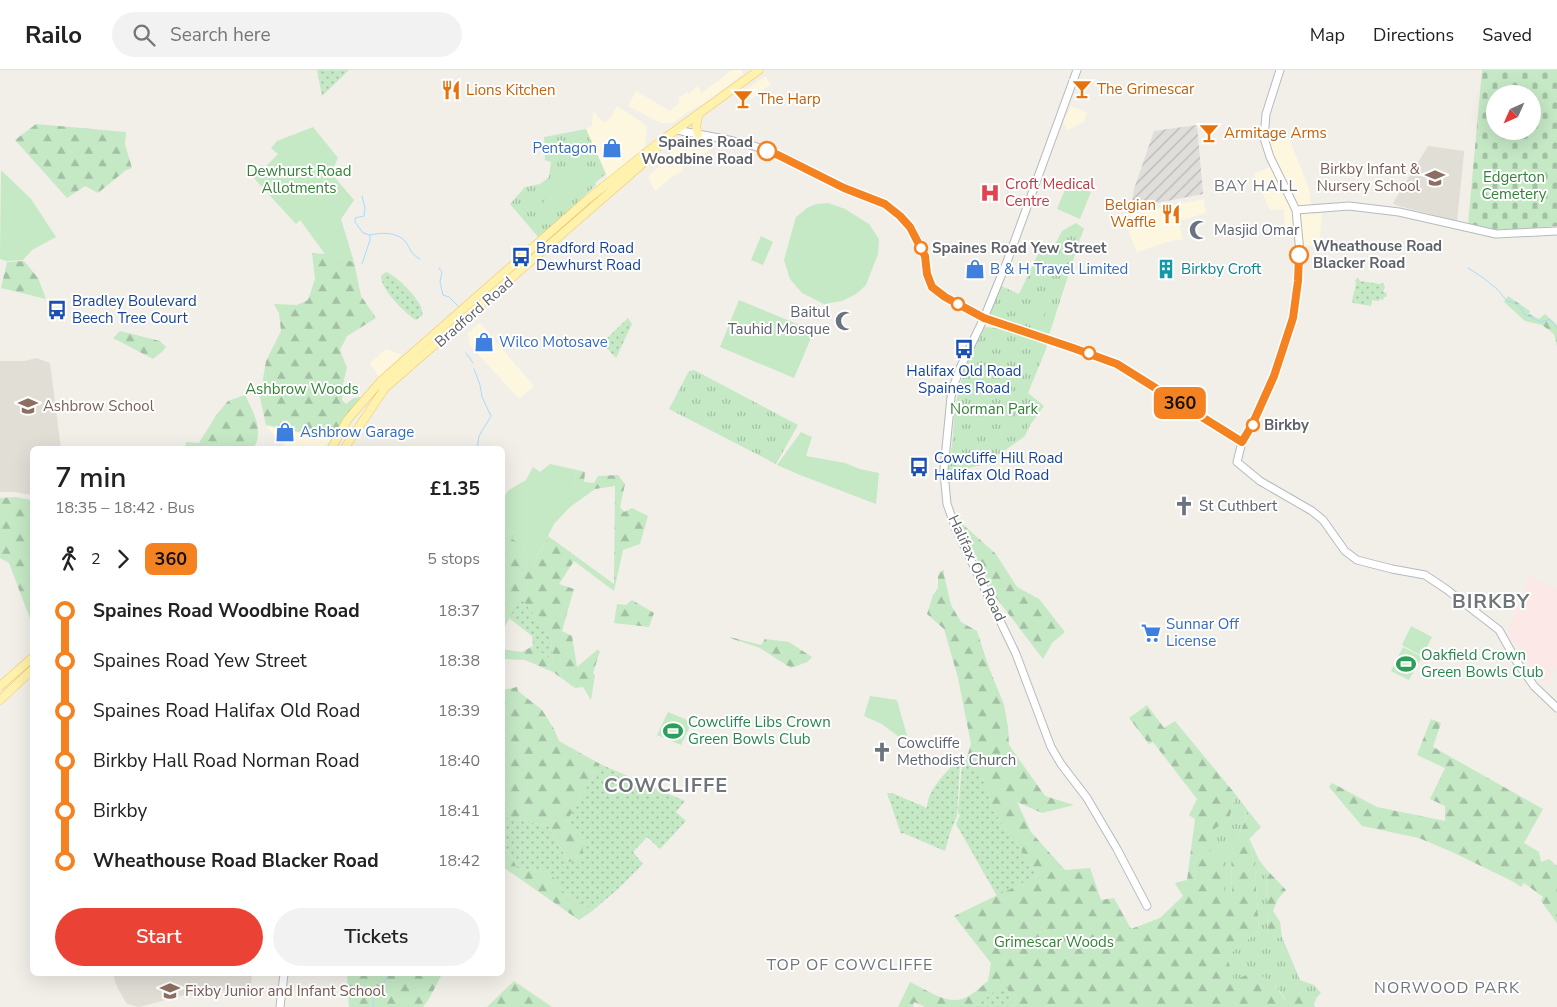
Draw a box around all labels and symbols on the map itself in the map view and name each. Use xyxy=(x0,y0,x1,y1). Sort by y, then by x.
bar icon: The Grimescar xyxy=(1071,78,1093,100)
restaurant icon: Lions Kitchen xyxy=(440,79,462,101)
place label: The Grimescar xyxy=(1097,79,1195,99)
place label: Lions Kitchen xyxy=(466,80,556,100)
north arrow xyxy=(1486,85,1541,140)
bar icon: The Harp xyxy=(732,88,754,110)
place label: The Harp xyxy=(758,89,821,109)
bar icon: Armitage Arms xyxy=(1198,122,1220,144)
place label: Armitage Arms xyxy=(1224,123,1327,143)
place label: Spaines Road Woodbine Road xyxy=(641,132,753,169)
shop icon: Pentagon xyxy=(601,137,623,159)
place label: Pentagon xyxy=(532,138,597,158)
marker: Spaines Road Woodbine Road xyxy=(757,141,777,161)
place label: Birkby Infant & Nursery School xyxy=(1317,159,1421,196)
park label: Dewhurst Road Allotments xyxy=(246,161,352,198)
school or university icon: Birkby Infant & Nursery School xyxy=(1424,167,1446,189)
park label: Edgerton Cemetery xyxy=(1481,167,1547,204)
place label: Croft Medical Centre xyxy=(1005,174,1095,211)
district label: BAY HALL xyxy=(1214,175,1298,197)
hospital icon: Croft Medical Centre xyxy=(979,182,1001,204)
place label: Belgian Waffle xyxy=(1105,195,1156,232)
restaurant icon: Belgian Waffle xyxy=(1160,203,1182,225)
mosque icon: Masjid Omar xyxy=(1188,219,1210,241)
place label: Masjid Omar xyxy=(1214,220,1300,240)
place label: Wheathouse Road Blacker Road xyxy=(1313,236,1442,273)
place label: Bradford Road Dewhurst Road xyxy=(536,238,641,275)
place label: Spaines Road Yew Street xyxy=(932,238,1107,258)
marker: Spaines Road Yew Street xyxy=(914,241,928,255)
marker: Wheathouse Road Blacker Road xyxy=(1289,245,1309,265)
bus stop icon: Bradford Road Dewhurst Road xyxy=(510,246,532,268)
shop icon: B & H Travel Limited xyxy=(964,258,986,280)
building icon: Birkby Croft xyxy=(1155,258,1177,280)
place label: B & H Travel Limited xyxy=(990,259,1128,279)
place label: Birkby Croft xyxy=(1181,259,1262,279)
street label: Bradford Road xyxy=(430,272,518,352)
place label: Bradley Boulevard Beech Tree Court xyxy=(72,291,197,328)
unlabelled marker xyxy=(951,297,965,311)
bus stop icon: Bradley Boulevard Beech Tree Court xyxy=(46,299,68,321)
place label: Baitul Tauhid Mosque xyxy=(728,302,831,339)
mosque icon: Baitul Tauhid Mosque xyxy=(834,310,856,332)
shop icon: Wilco Motosave xyxy=(473,331,495,353)
place label: Wilco Motosave xyxy=(499,332,608,352)
bus stop icon: Halifax Old Road Spaines Road xyxy=(953,338,975,360)
unlabelled marker xyxy=(1082,346,1096,360)
place label: Halifax Old Road Spaines Road xyxy=(906,361,1022,398)
park label: Ashbrow Woods xyxy=(245,379,359,399)
line badge: 360 xyxy=(1151,387,1209,419)
school or university icon: Ashbrow School xyxy=(17,395,39,417)
place label: Ashbrow School xyxy=(43,396,155,416)
park label: Norman Park xyxy=(950,399,1038,419)
place label: Birkby xyxy=(1264,415,1309,435)
marker: Birkby xyxy=(1246,418,1260,432)
shop icon: Ashbrow Garage xyxy=(274,421,296,443)
place label: Ashbrow Garage xyxy=(300,422,414,442)
place label: Cowcliffe Hill Road Halifax Old Road xyxy=(934,448,1063,485)
bus stop icon: Cowcliffe Hill Road Halifax Old Road xyxy=(908,456,930,478)
church icon: St Cuthbert xyxy=(1173,495,1195,517)
place label: St Cuthbert xyxy=(1199,496,1278,516)
street label: Halifax Old Road xyxy=(944,512,1010,624)
district label: BIRKBY xyxy=(1452,588,1530,615)
place label: Sunnar Off License xyxy=(1166,614,1240,651)
supermarket icon: Sunnar Off License xyxy=(1140,622,1162,644)
place label: Oakfield Crown Green Bowls Club xyxy=(1421,645,1544,682)
sports icon: Oakfield Crown Green Bowls Club xyxy=(1395,653,1417,675)
place label: Cowcliffe Libs Crown Green Bowls Club xyxy=(688,712,831,749)
sports icon: Cowcliffe Libs Crown Green Bowls Club xyxy=(662,720,684,742)
place label: Cowcliffe Methodist Church xyxy=(897,733,1016,770)
church icon: Cowcliffe Methodist Church xyxy=(871,741,893,763)
district label: COWCLIFFE xyxy=(604,772,728,799)
park label: Grimescar Woods xyxy=(994,932,1114,952)
district label: TOP OF COWCLIFFE xyxy=(767,954,933,976)
district label: NORWOOD PARK xyxy=(1374,977,1520,999)
school or university icon: Fixby Junior and Infant School xyxy=(159,980,181,1002)
place label: Fixby Junior and Infant School xyxy=(185,981,386,1001)

